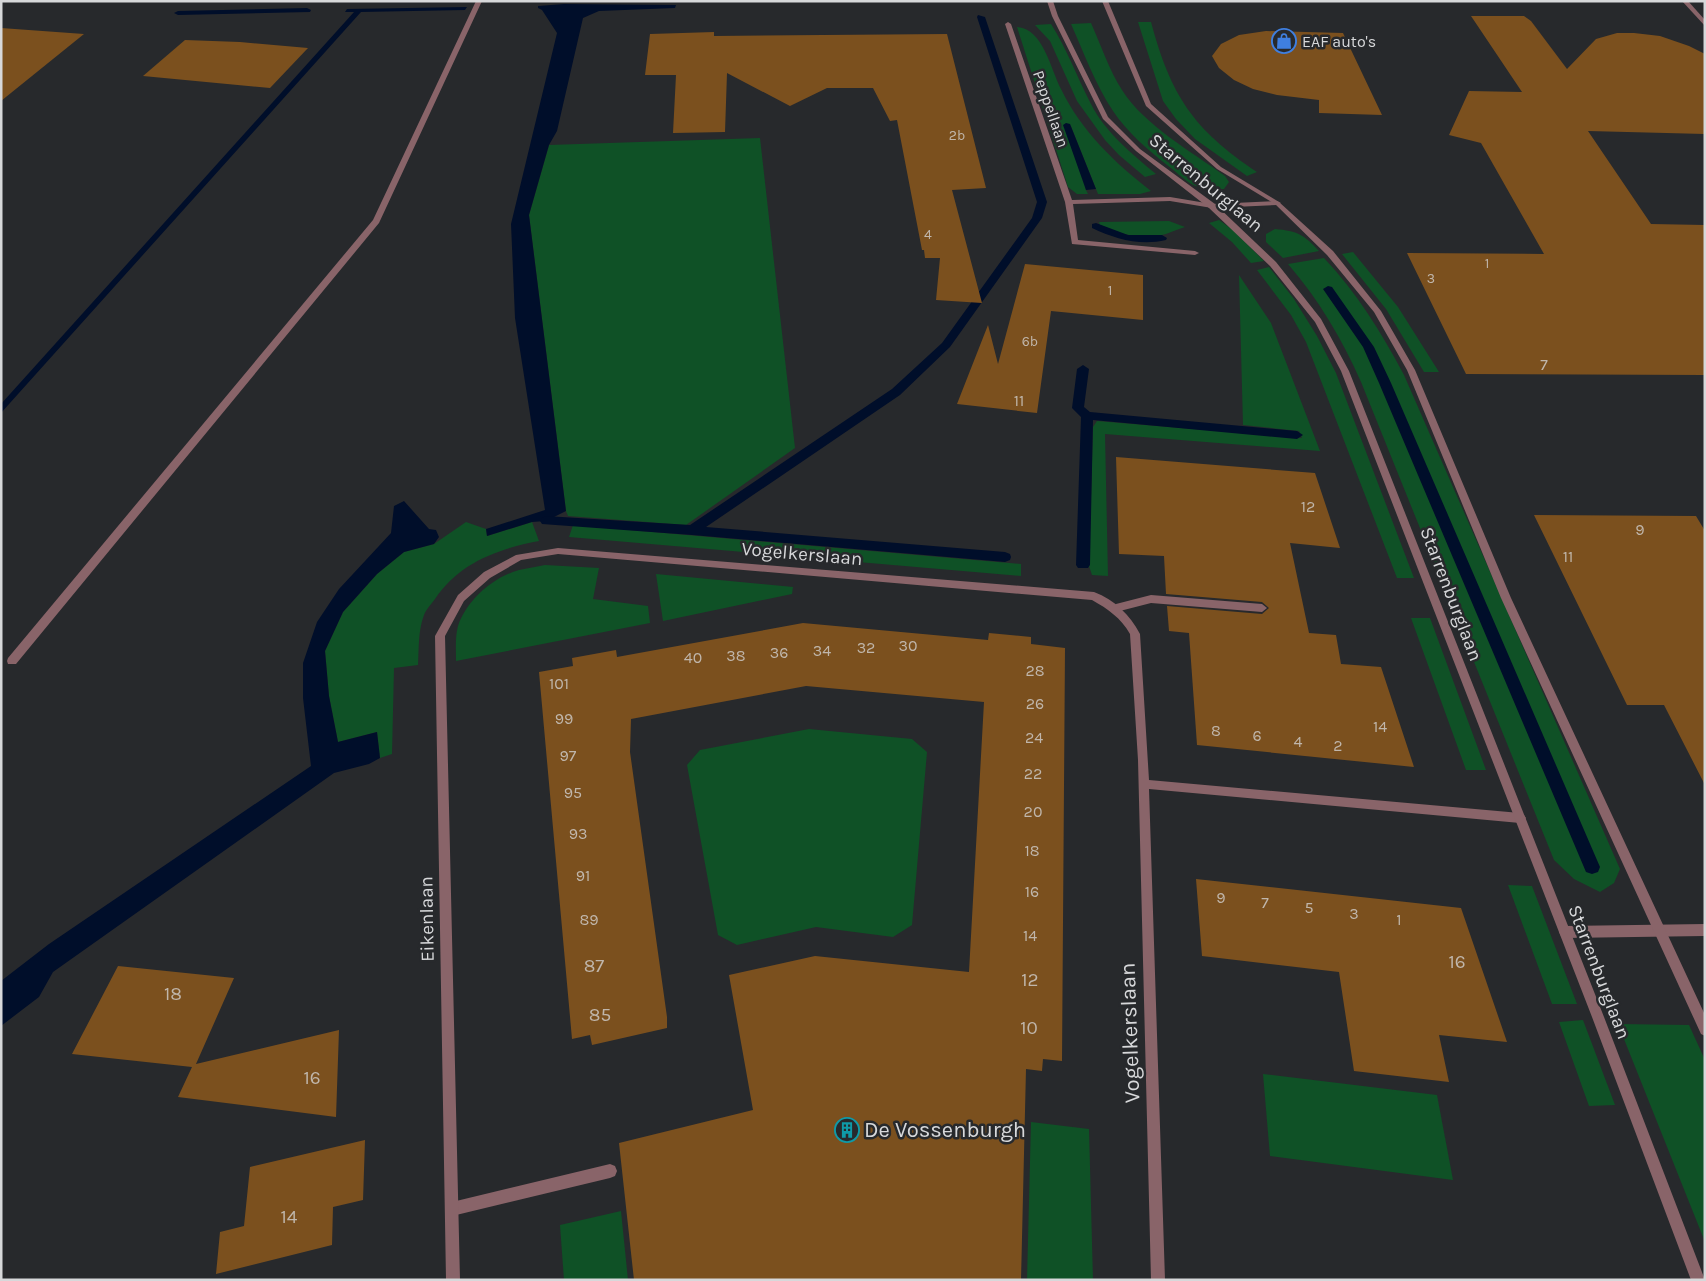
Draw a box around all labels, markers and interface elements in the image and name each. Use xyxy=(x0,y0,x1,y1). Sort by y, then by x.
shop icon: EAF auto's xyxy=(1271,28,1297,54)
place label: EAF auto's xyxy=(1302,32,1376,51)
street label: Peppellaan xyxy=(1029,68,1073,150)
house number: 2b xyxy=(949,127,965,144)
street label: Starrenburglaan xyxy=(1145,129,1267,237)
house number: 4 xyxy=(924,226,932,243)
house number: 1 xyxy=(1485,255,1489,272)
house number: 3 xyxy=(1427,270,1435,287)
house number: 1 xyxy=(1108,282,1112,299)
house number: 6b xyxy=(1022,333,1038,350)
house number: 7 xyxy=(1540,355,1548,374)
house number: 11 xyxy=(1014,391,1024,410)
house number: 12 xyxy=(1301,497,1315,516)
house number: 9 xyxy=(1635,520,1645,539)
street label: Starrenburglaan xyxy=(1415,524,1487,664)
street label: Vogelkerslaan xyxy=(741,538,863,570)
house number: 11 xyxy=(1563,547,1573,566)
house number: 30 xyxy=(899,636,917,655)
house number: 32 xyxy=(857,638,875,657)
house number: 34 xyxy=(813,641,831,660)
house number: 36 xyxy=(770,643,788,662)
house number: 38 xyxy=(726,646,746,665)
house number: 40 xyxy=(684,648,702,667)
house number: 28 xyxy=(1025,661,1045,680)
house number: 101 xyxy=(549,674,569,693)
house number: 26 xyxy=(1026,694,1044,713)
house number: 99 xyxy=(555,709,573,728)
house number: 14 xyxy=(1373,717,1387,736)
house number: 8 xyxy=(1211,721,1221,740)
house number: 6 xyxy=(1252,726,1262,745)
house number: 24 xyxy=(1025,728,1043,747)
house number: 4 xyxy=(1294,732,1303,751)
house number: 2 xyxy=(1333,736,1343,755)
house number: 97 xyxy=(560,746,577,765)
house number: 22 xyxy=(1024,764,1042,783)
house number: 95 xyxy=(564,783,582,802)
house number: 20 xyxy=(1024,802,1042,821)
house number: 93 xyxy=(569,824,587,843)
house number: 18 xyxy=(1024,841,1040,860)
house number: 91 xyxy=(576,866,590,885)
street label: Eikenlaan xyxy=(415,876,439,962)
house number: 16 xyxy=(1025,882,1039,901)
house number: 9 xyxy=(1216,888,1226,907)
house number: 7 xyxy=(1261,893,1269,912)
house number: 5 xyxy=(1304,898,1314,917)
street label: Starrenburglaan xyxy=(1563,902,1635,1042)
house number: 3 xyxy=(1349,904,1359,923)
house number: 89 xyxy=(579,910,599,929)
house number: 1 xyxy=(1396,910,1402,929)
house number: 14 xyxy=(1023,926,1037,945)
house number: 16 xyxy=(1448,951,1466,973)
house number: 87 xyxy=(584,955,604,977)
street label: Vogelkerslaan xyxy=(1115,962,1145,1104)
house number: 12 xyxy=(1021,969,1039,991)
house number: 18 xyxy=(164,983,182,1005)
house number: 85 xyxy=(589,1004,611,1026)
house number: 10 xyxy=(1020,1017,1038,1039)
house number: 16 xyxy=(303,1067,321,1089)
building icon: De Vossenburgh xyxy=(834,1117,860,1143)
place label: De Vossenburgh xyxy=(864,1117,1026,1143)
house number: 14 xyxy=(281,1206,298,1228)

